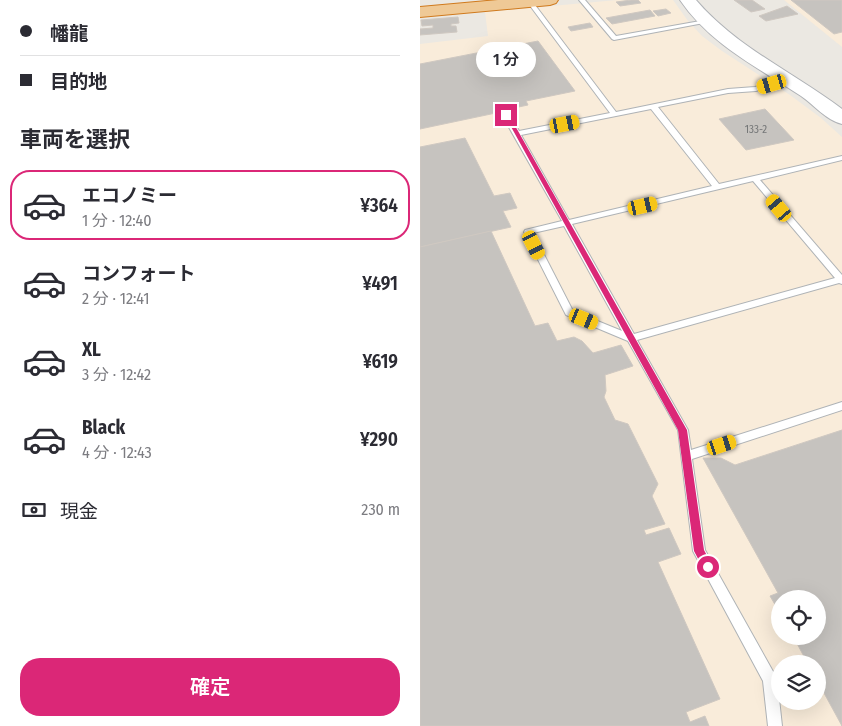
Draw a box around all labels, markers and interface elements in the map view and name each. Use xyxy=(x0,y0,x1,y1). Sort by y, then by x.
text: 幡龍 xyxy=(50,22,88,45)
callout: 1 分 xyxy=(476,42,536,78)
text: 1 分 xyxy=(493,50,519,69)
text: 目的地 xyxy=(50,70,107,93)
car xyxy=(755,73,788,95)
route end xyxy=(495,104,517,126)
car xyxy=(548,114,581,134)
house number: 133-2 xyxy=(745,123,767,136)
text: 車両を選択 xyxy=(20,126,130,153)
icon: car xyxy=(22,183,67,228)
text: エコノミー xyxy=(82,184,177,207)
car xyxy=(763,192,794,224)
text: ¥364 xyxy=(360,194,398,217)
car xyxy=(626,195,659,217)
text: 1 分 · 12:40 xyxy=(82,211,152,230)
car xyxy=(520,228,547,262)
icon: car xyxy=(22,261,67,306)
text: コンフォート xyxy=(82,262,195,285)
text: ¥491 xyxy=(362,272,398,295)
text: 2 分 · 12:41 xyxy=(82,289,149,308)
car xyxy=(567,306,600,332)
text: XL xyxy=(82,338,101,361)
icon: car xyxy=(22,339,67,384)
text: ¥619 xyxy=(362,350,398,373)
text: 3 分 · 12:42 xyxy=(82,365,151,384)
text: Black xyxy=(82,416,125,439)
icon: car xyxy=(22,417,67,462)
text: ¥290 xyxy=(360,428,398,451)
car xyxy=(705,433,738,457)
text: 4 分 · 12:43 xyxy=(82,443,152,462)
icon: cash xyxy=(20,496,48,524)
text: 現金 xyxy=(60,500,98,523)
text: 230 m xyxy=(361,500,400,519)
route start xyxy=(697,556,719,578)
map controls xyxy=(771,590,826,710)
button: locate xyxy=(771,590,826,645)
button: layers xyxy=(771,655,826,710)
button: 確定 xyxy=(20,658,400,716)

